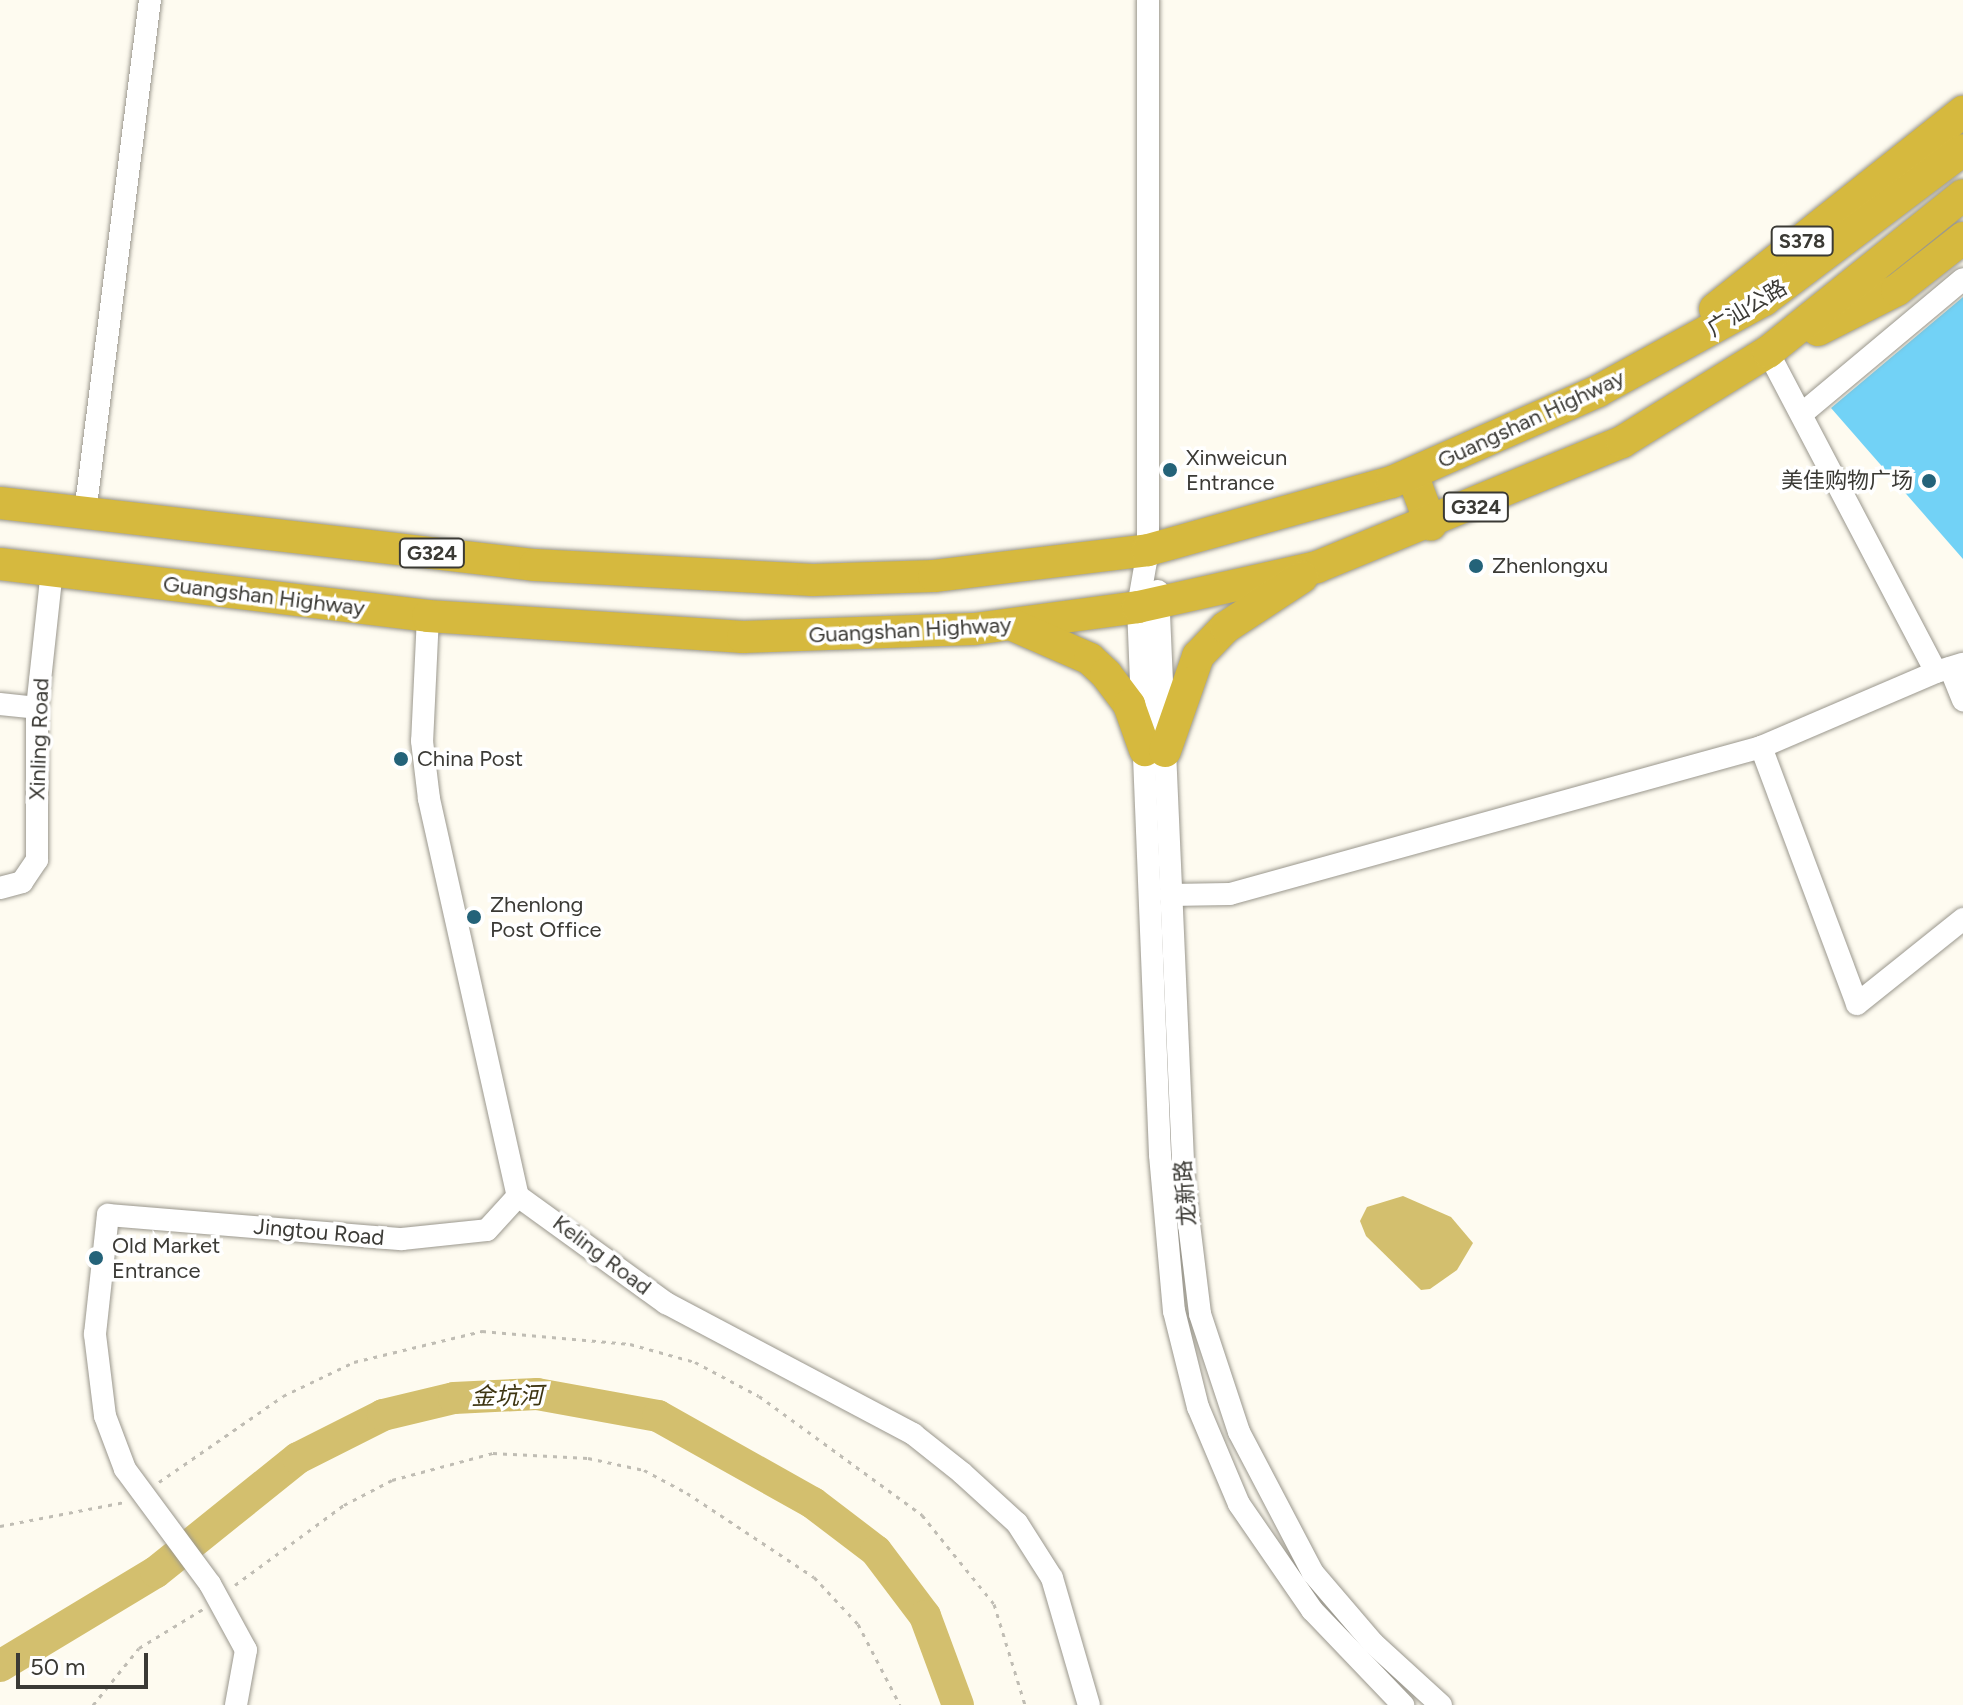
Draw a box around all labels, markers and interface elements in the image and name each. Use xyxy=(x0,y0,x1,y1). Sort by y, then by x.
road number: S378 xyxy=(1770,225,1834,257)
street label: 广汕公路 xyxy=(1702,274,1792,342)
street label: Guangshan Highway xyxy=(1433,364,1629,474)
place label: Xinweicun Entrance xyxy=(1186,444,1287,496)
marker: Xinweicun Entrance xyxy=(1161,461,1179,479)
place label: 美佳购物广场 xyxy=(1781,468,1913,494)
marker: 美佳购物广场 xyxy=(1920,472,1938,490)
road number: G324 xyxy=(1442,491,1510,523)
road number: G324 xyxy=(398,537,466,569)
place label: Zhenlongxu xyxy=(1492,553,1608,579)
marker: Zhenlongxu xyxy=(1467,557,1485,575)
street label: Guangshan Highway xyxy=(162,571,366,621)
street label: Guangshan Highway xyxy=(808,612,1012,648)
street label: Xinling Road xyxy=(24,678,54,800)
place label: China Post xyxy=(417,746,523,772)
marker: China Post xyxy=(392,750,410,768)
place label: Zhenlong Post Office xyxy=(490,891,602,942)
marker: Zhenlong Post Office xyxy=(465,908,483,926)
street label: 龙新路 xyxy=(1170,1159,1200,1227)
street label: Keling Road xyxy=(548,1209,656,1301)
street label: Jingtou Road xyxy=(253,1213,385,1251)
place label: Old Market Entrance xyxy=(112,1232,220,1284)
marker: Old Market Entrance xyxy=(87,1249,105,1267)
water label: 金坑河 xyxy=(471,1381,543,1411)
scale bar xyxy=(20,1637,152,1687)
text: 50 m xyxy=(30,1652,86,1681)

